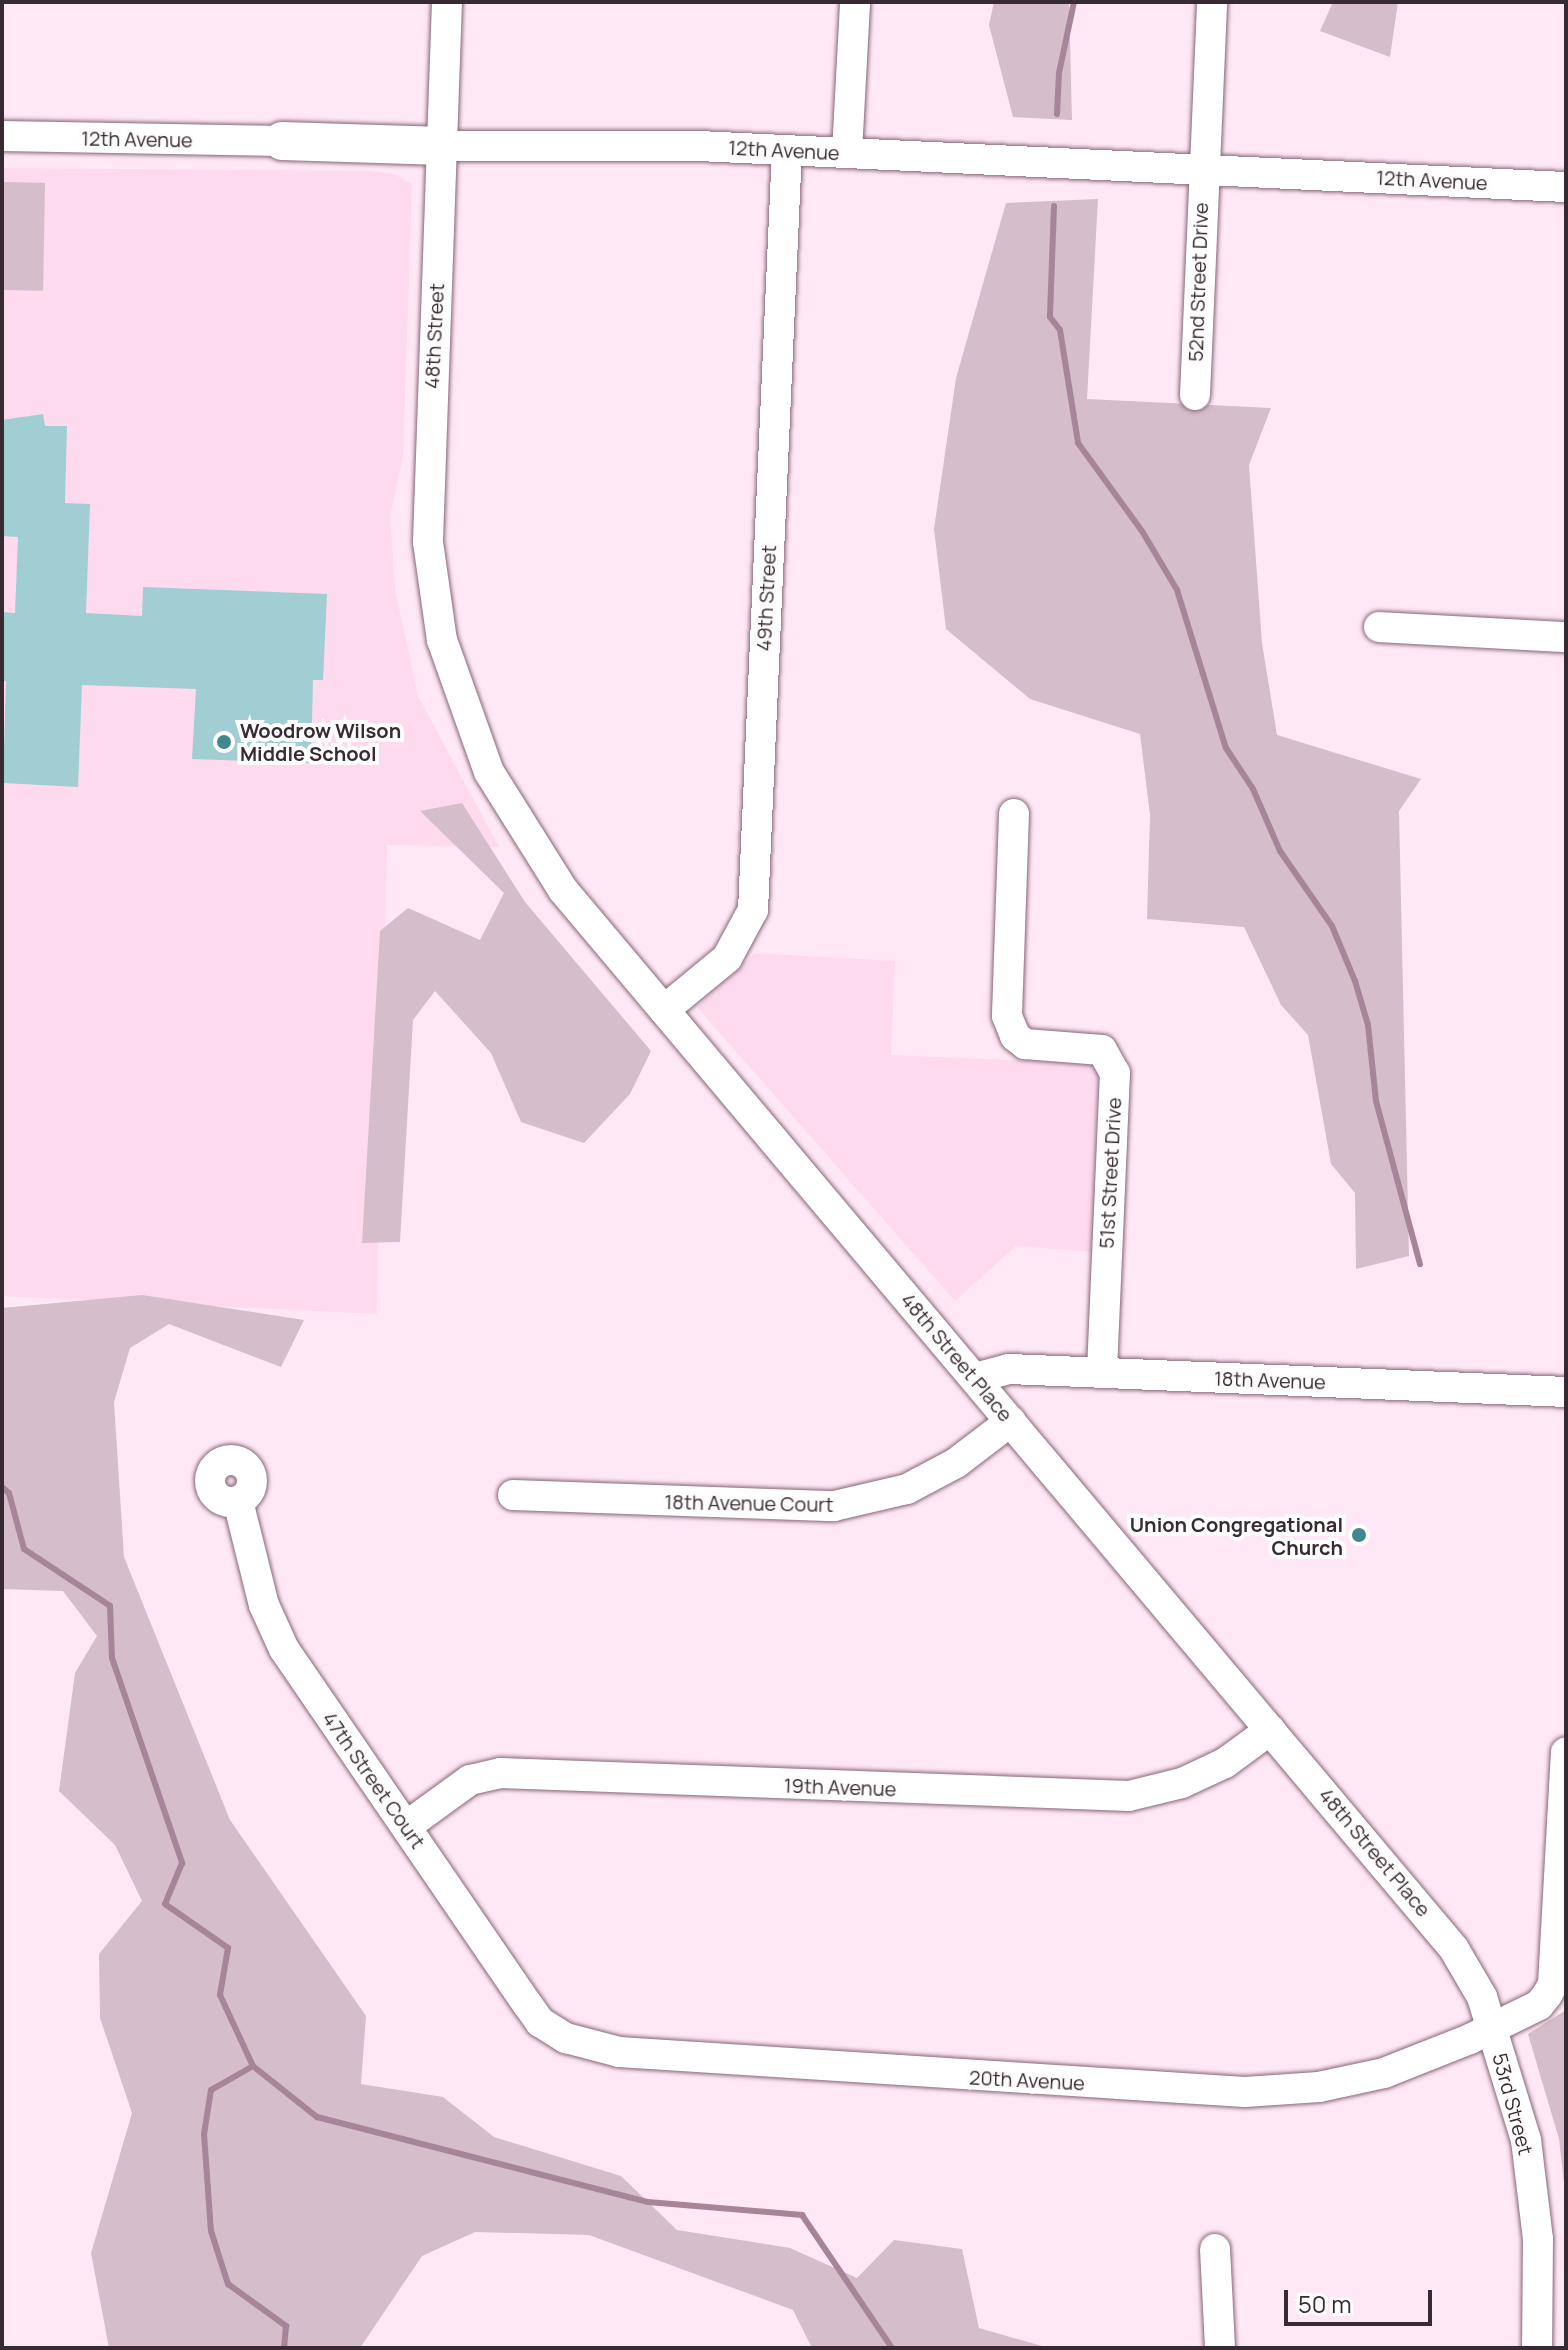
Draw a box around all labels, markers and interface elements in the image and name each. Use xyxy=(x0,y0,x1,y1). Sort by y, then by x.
street label: 12th Avenue xyxy=(81,126,193,152)
street label: 12th Avenue xyxy=(728,135,840,165)
street label: 12th Avenue xyxy=(1376,165,1488,195)
street label: 52nd Street Drive xyxy=(1183,202,1213,362)
street label: 48th Street xyxy=(419,282,449,390)
street label: 49th Street xyxy=(751,544,781,652)
place label: Woodrow Wilson Middle School xyxy=(240,718,401,765)
marker: Woodrow Wilson Middle School xyxy=(215,733,233,751)
street label: 51st Street Drive xyxy=(1094,1097,1126,1249)
street label: 48th Street Place xyxy=(896,1288,1018,1426)
street label: 18th Avenue xyxy=(1214,1366,1326,1394)
street label: 18th Avenue Court xyxy=(664,1490,834,1516)
place label: Union Congregational Church xyxy=(1130,1512,1343,1559)
marker: Union Congregational Church xyxy=(1350,1526,1368,1544)
street label: 47th Street Court xyxy=(318,1707,430,1853)
street label: 19th Avenue xyxy=(783,1773,897,1801)
street label: 48th Street Place xyxy=(1314,1783,1436,1921)
street label: 53rd Street xyxy=(1488,2051,1538,2157)
street label: 20th Avenue xyxy=(968,2065,1086,2095)
scale bar xyxy=(1288,2274,1436,2324)
text: 50 m xyxy=(1298,2287,1352,2320)

